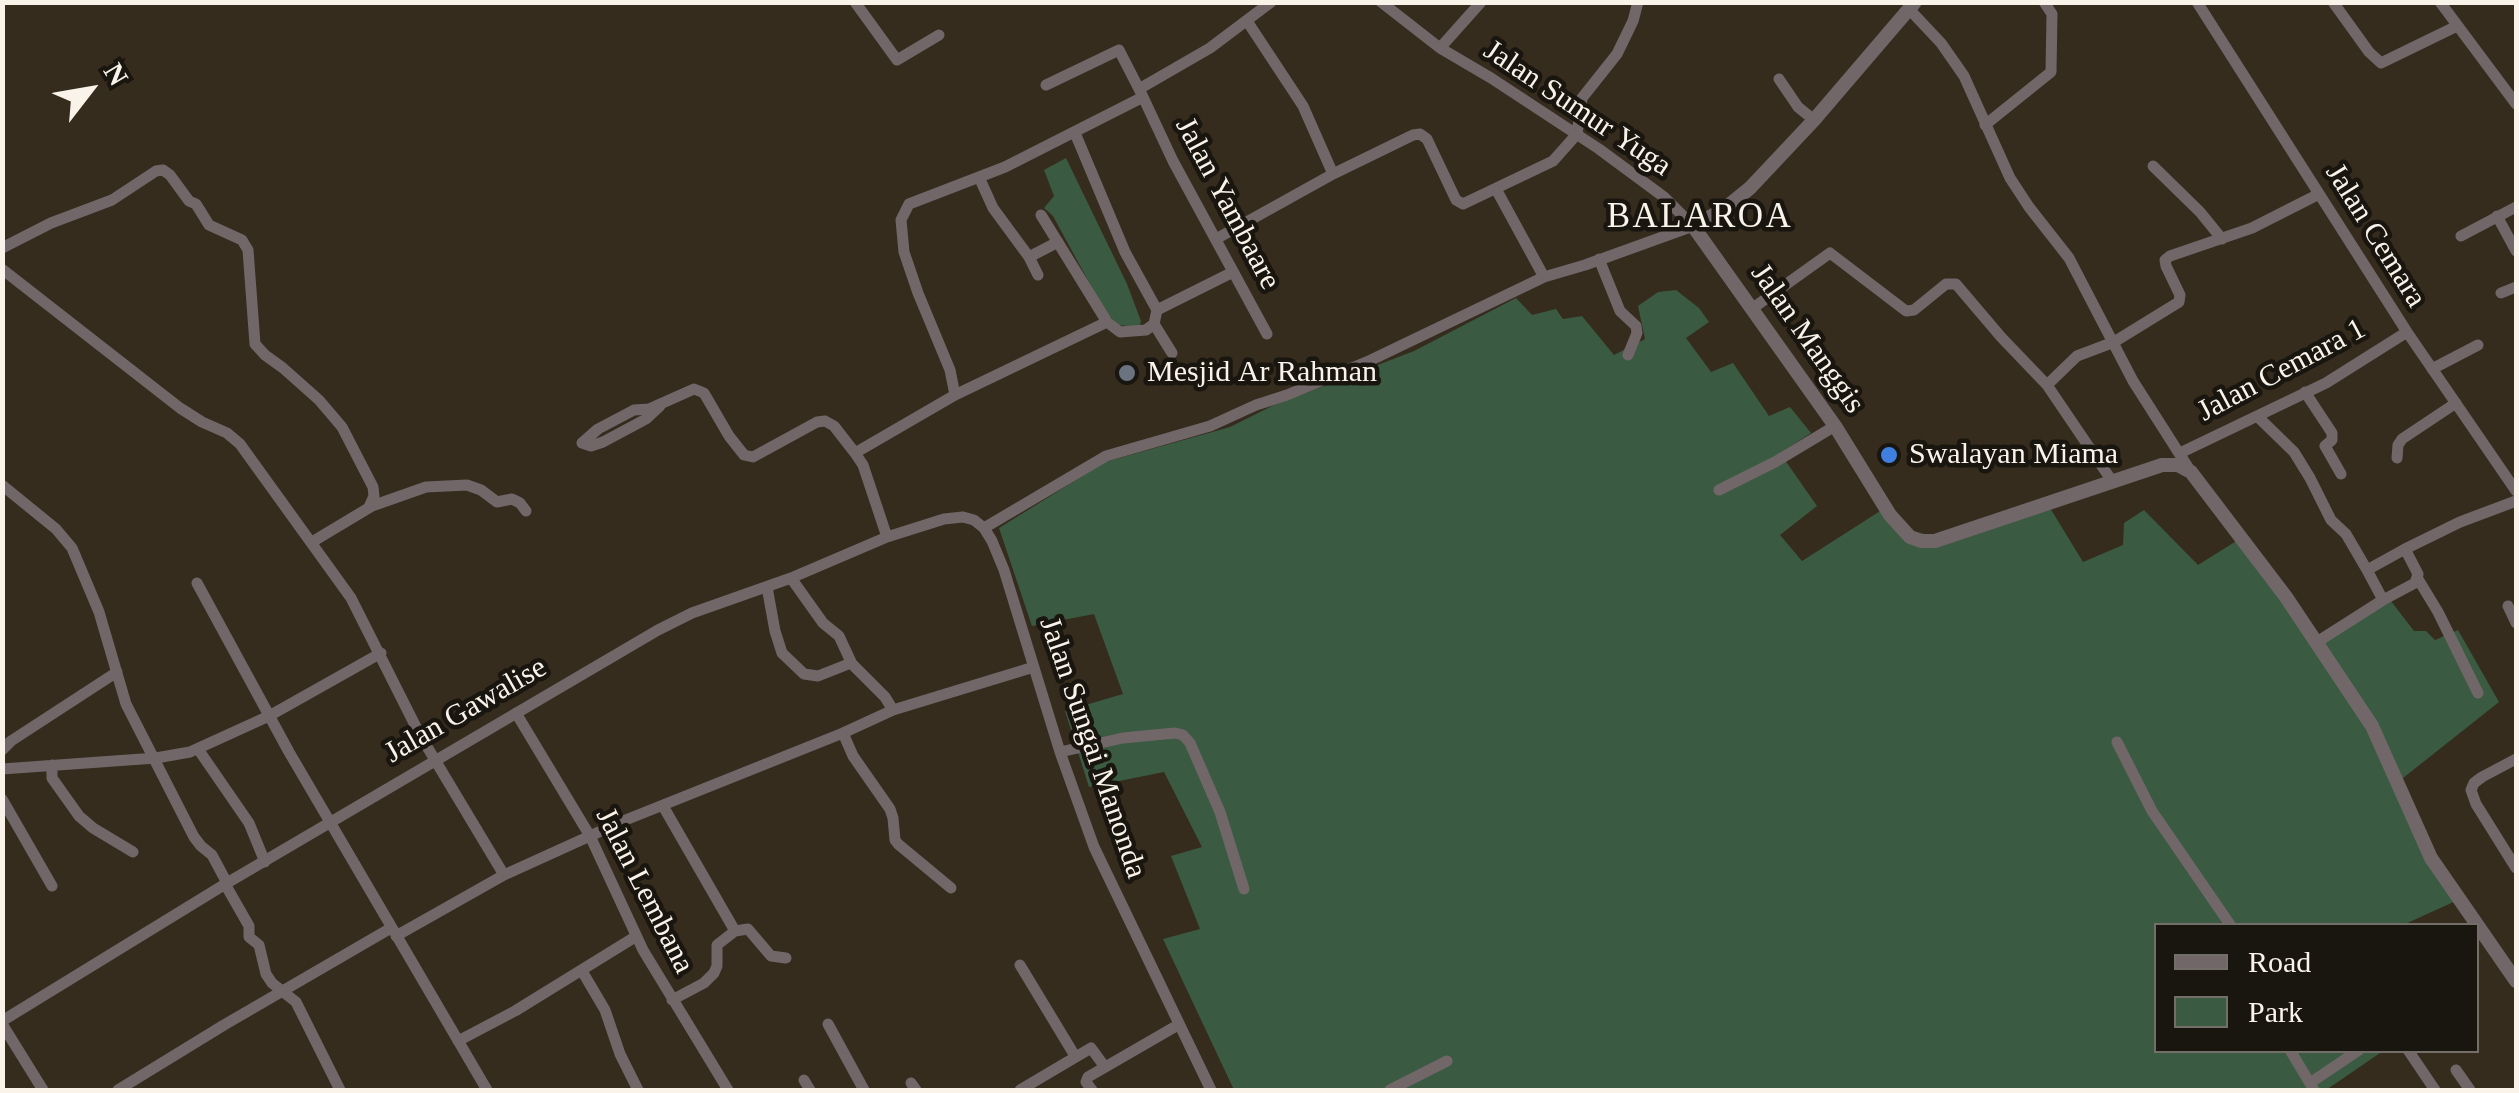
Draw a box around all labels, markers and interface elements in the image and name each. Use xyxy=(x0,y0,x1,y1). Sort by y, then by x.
street label: Jalan Sumur Yuga xyxy=(1476,33,1678,185)
north arrow xyxy=(40,40,140,140)
text: N xyxy=(98,58,135,91)
street label: Jalan Yambaare xyxy=(1167,112,1287,296)
street label: Jalan Cemara xyxy=(2317,158,2433,314)
district label: BALAROA xyxy=(1607,197,1793,239)
street label: Jalan Manggis xyxy=(1742,257,1872,421)
street label: Jalan Cemara 1 xyxy=(2192,312,2372,430)
place label: Mesjid Ar Rahman xyxy=(1147,355,1377,391)
marker: Mesjid Ar Rahman xyxy=(1116,362,1138,384)
place label: Swalayan Miama xyxy=(1909,437,2118,473)
marker: Swalayan Miama xyxy=(1878,444,1900,466)
street label: Jalan Sungai Manonda xyxy=(1030,613,1154,883)
street label: Jalan Gawalise xyxy=(379,650,553,772)
street label: Jalan Lembana xyxy=(587,802,701,980)
legend xyxy=(2154,923,2479,1053)
text: Road xyxy=(2248,945,2311,978)
text: Park xyxy=(2248,995,2303,1028)

